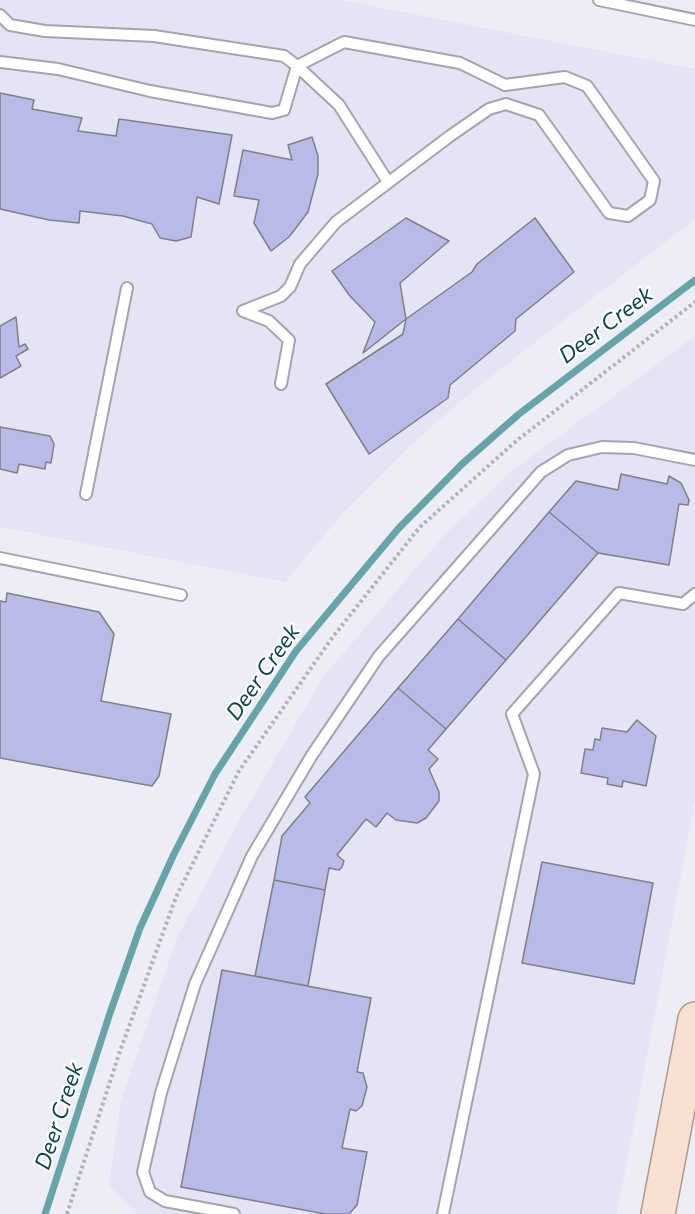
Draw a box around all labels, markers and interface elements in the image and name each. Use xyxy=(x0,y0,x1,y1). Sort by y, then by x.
water label: Deer Creek xyxy=(554,281,658,369)
water label: Deer Creek xyxy=(220,619,306,725)
water label: Deer Creek xyxy=(29,1059,89,1173)

